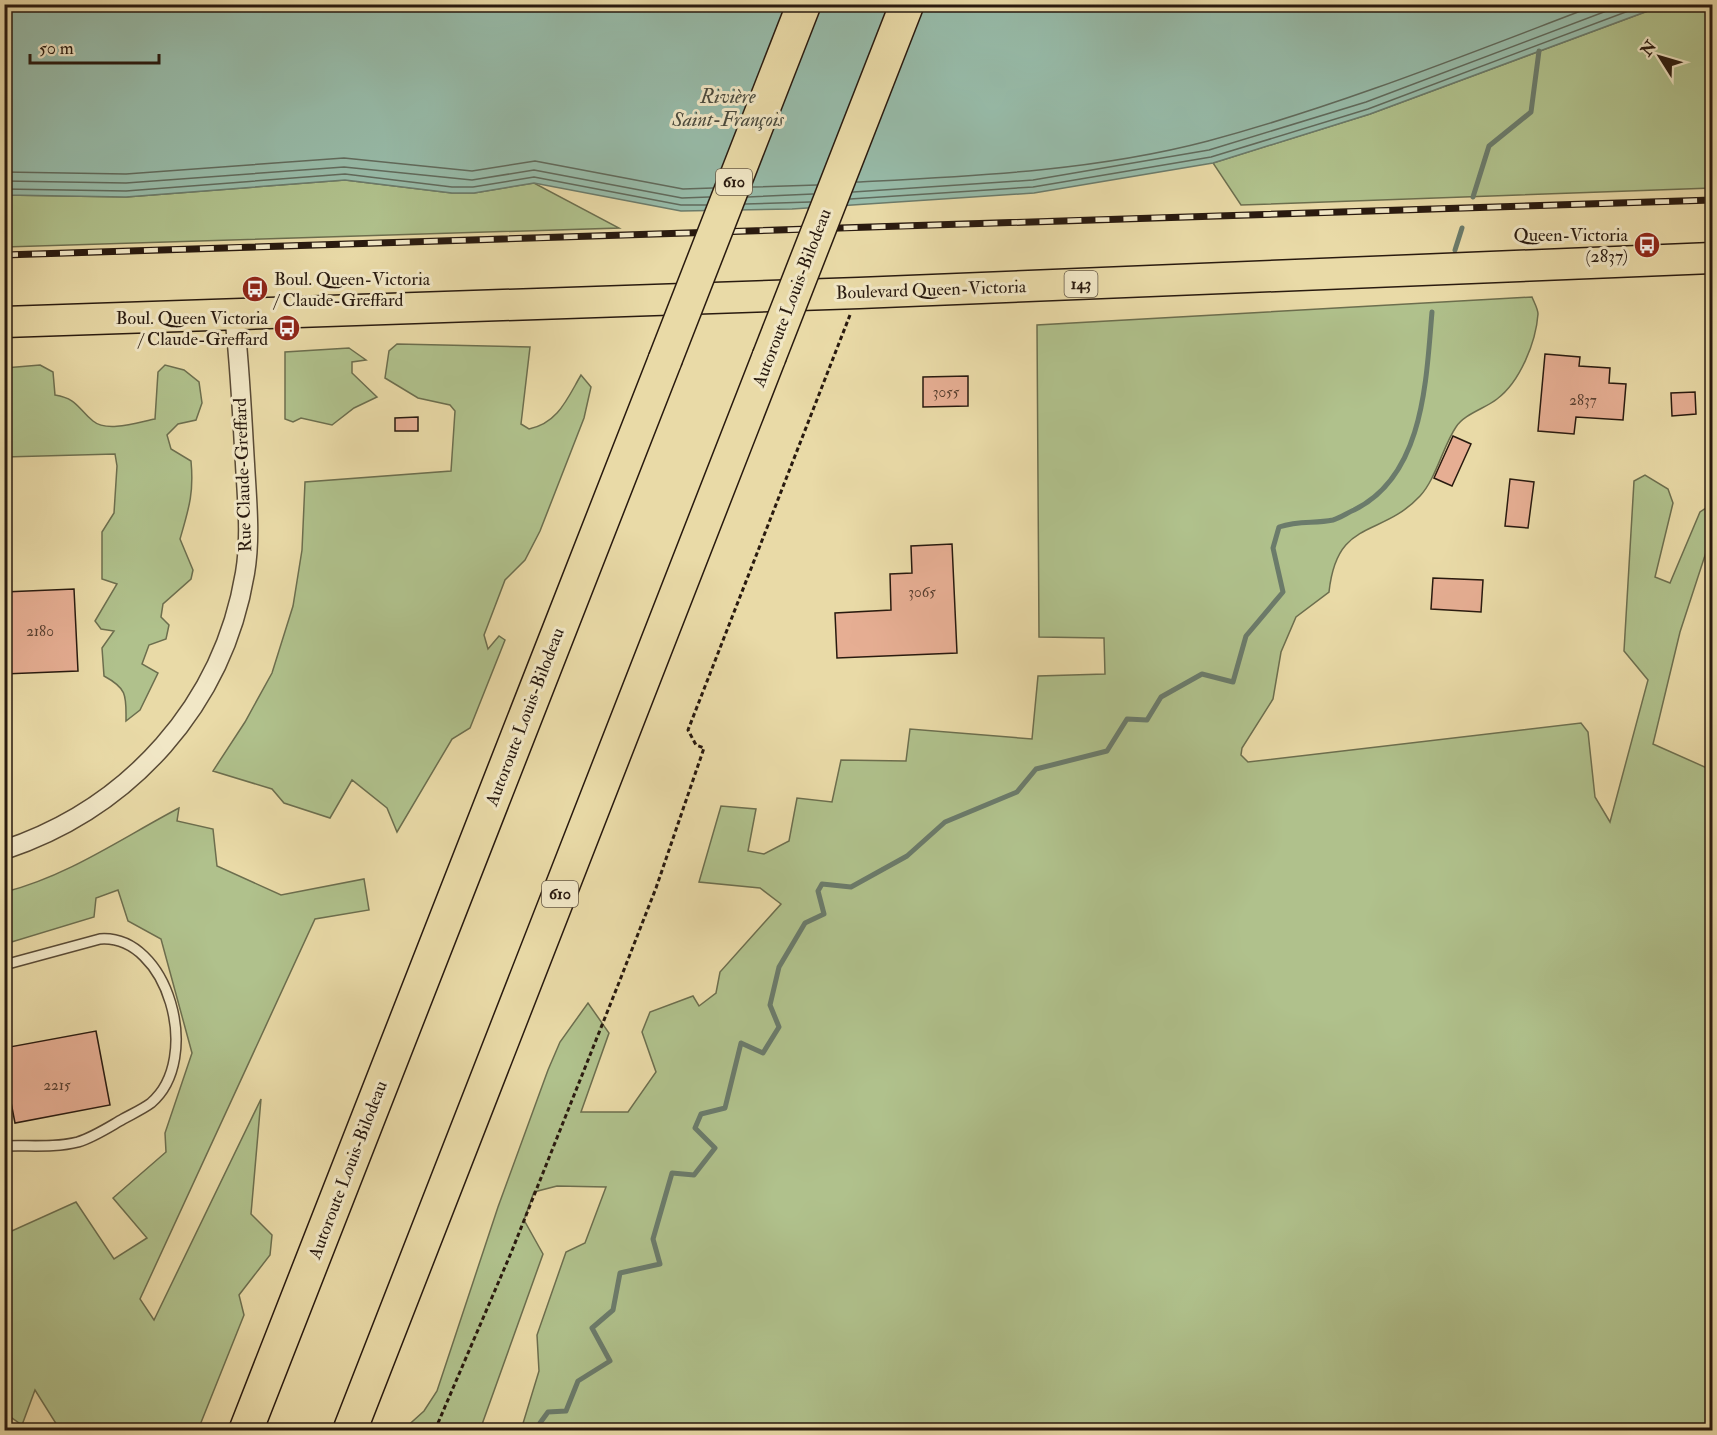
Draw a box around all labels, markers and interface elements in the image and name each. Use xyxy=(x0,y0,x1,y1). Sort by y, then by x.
scale bar xyxy=(30,27,159,65)
north arrow xyxy=(1630,27,1690,87)
text: N xyxy=(1636,36,1662,61)
text: 50 m xyxy=(39,37,74,60)
water label: Rivière Saint-François xyxy=(671,84,784,132)
road number: 610 xyxy=(716,169,752,195)
street label: Autoroute Louis-Bilodeau xyxy=(747,206,837,391)
place label: Queen-Victoria (2837) xyxy=(1514,224,1629,268)
bus stop icon: Queen-Victoria (2837) xyxy=(1632,230,1662,260)
place label: Boul. Queen-Victoria / Claude-Greffard xyxy=(272,268,431,312)
road number: 143 xyxy=(1064,271,1098,297)
bus stop icon: Boul. Queen-Victoria / Claude-Greffard xyxy=(240,274,270,304)
street label: Boulevard Queen-Victoria xyxy=(835,275,1027,305)
place label: Boul. Queen Victoria / Claude-Greffard xyxy=(116,307,269,351)
bus stop icon: Boul. Queen Victoria / Claude-Greffard xyxy=(272,313,302,343)
house number: 3055 xyxy=(933,383,960,402)
house number: 2837 xyxy=(1569,391,1597,410)
street label: Rue Claude-Greffard xyxy=(229,397,257,552)
house number: 3065 xyxy=(908,583,936,602)
house number: 2180 xyxy=(26,622,54,641)
street label: Autoroute Louis-Bilodeau xyxy=(480,625,570,810)
road number: 610 xyxy=(542,881,578,907)
house number: 2215 xyxy=(43,1076,71,1095)
street label: Autoroute Louis-Bilodeau xyxy=(303,1078,393,1263)

